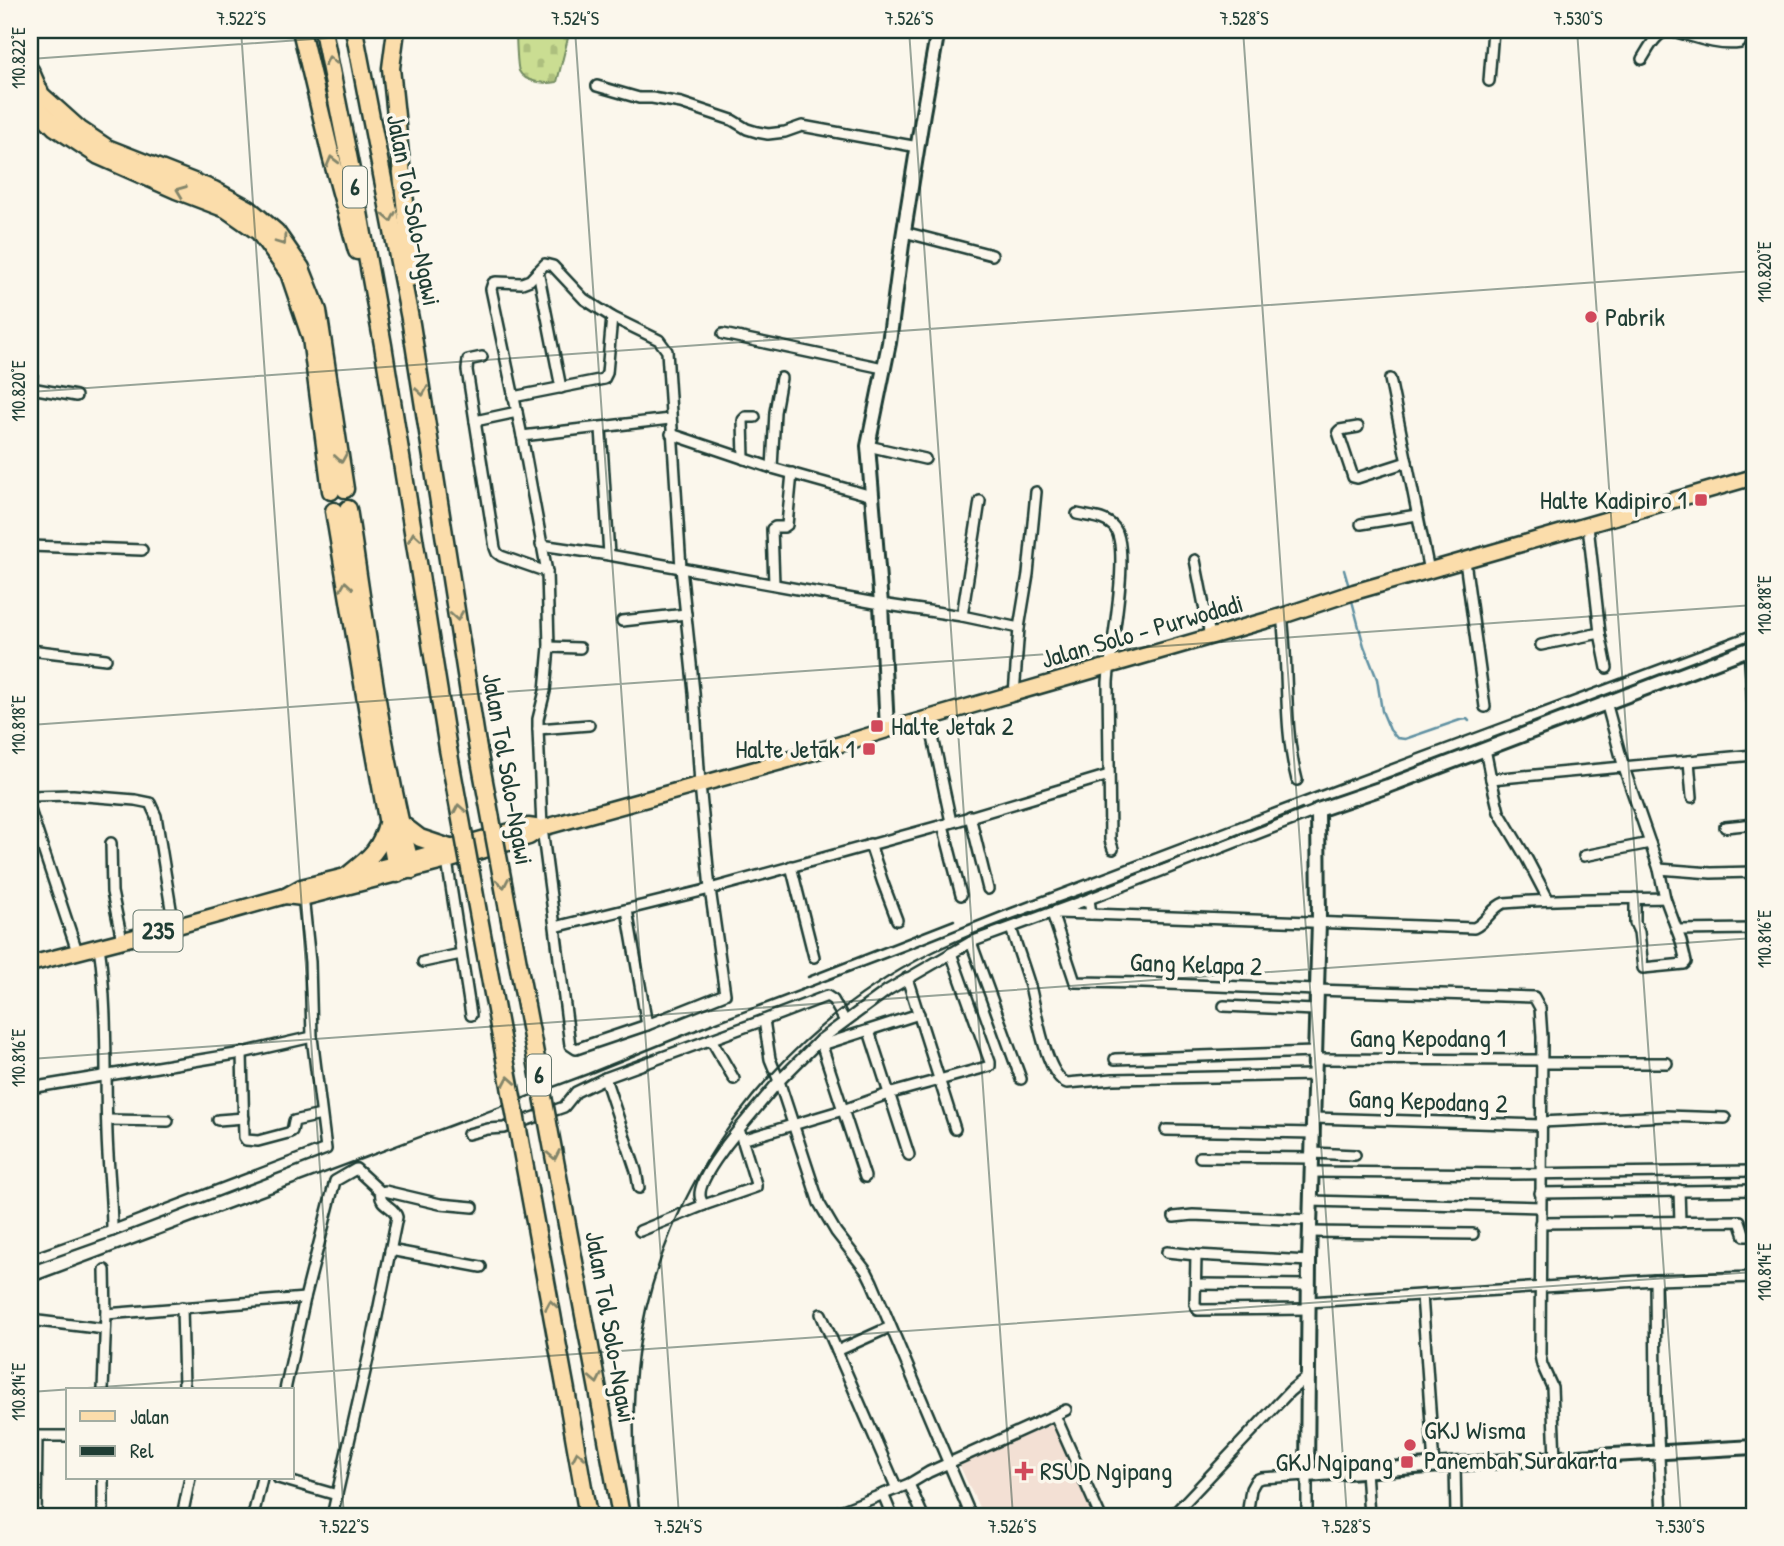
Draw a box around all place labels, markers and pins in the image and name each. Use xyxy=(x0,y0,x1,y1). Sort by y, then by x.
place label: Pabrik xyxy=(1605,299,1665,334)
marker: Pabrik xyxy=(1583,309,1599,325)
place label: Halte Kadipiro 1 xyxy=(1540,482,1687,517)
marker: Halte Kadipiro 1 xyxy=(1693,492,1709,508)
place label: Halte Jetak 2 xyxy=(891,708,1014,743)
marker: Halte Jetak 2 xyxy=(869,718,885,734)
place label: Halte Jetak 1 xyxy=(735,731,855,766)
marker: Halte Jetak 1 xyxy=(861,741,877,757)
place label: GKJ Wisma Panembah Surakarta xyxy=(1424,1412,1617,1477)
marker: GKJ Wisma Panembah Surakarta xyxy=(1402,1437,1418,1453)
place label: GKJ Ngipang xyxy=(1275,1444,1393,1479)
place label: RSUD Ngipang xyxy=(1040,1453,1172,1488)
marker: GKJ Ngipang xyxy=(1399,1454,1415,1470)
marker: RSUD Ngipang xyxy=(1014,1461,1034,1481)

